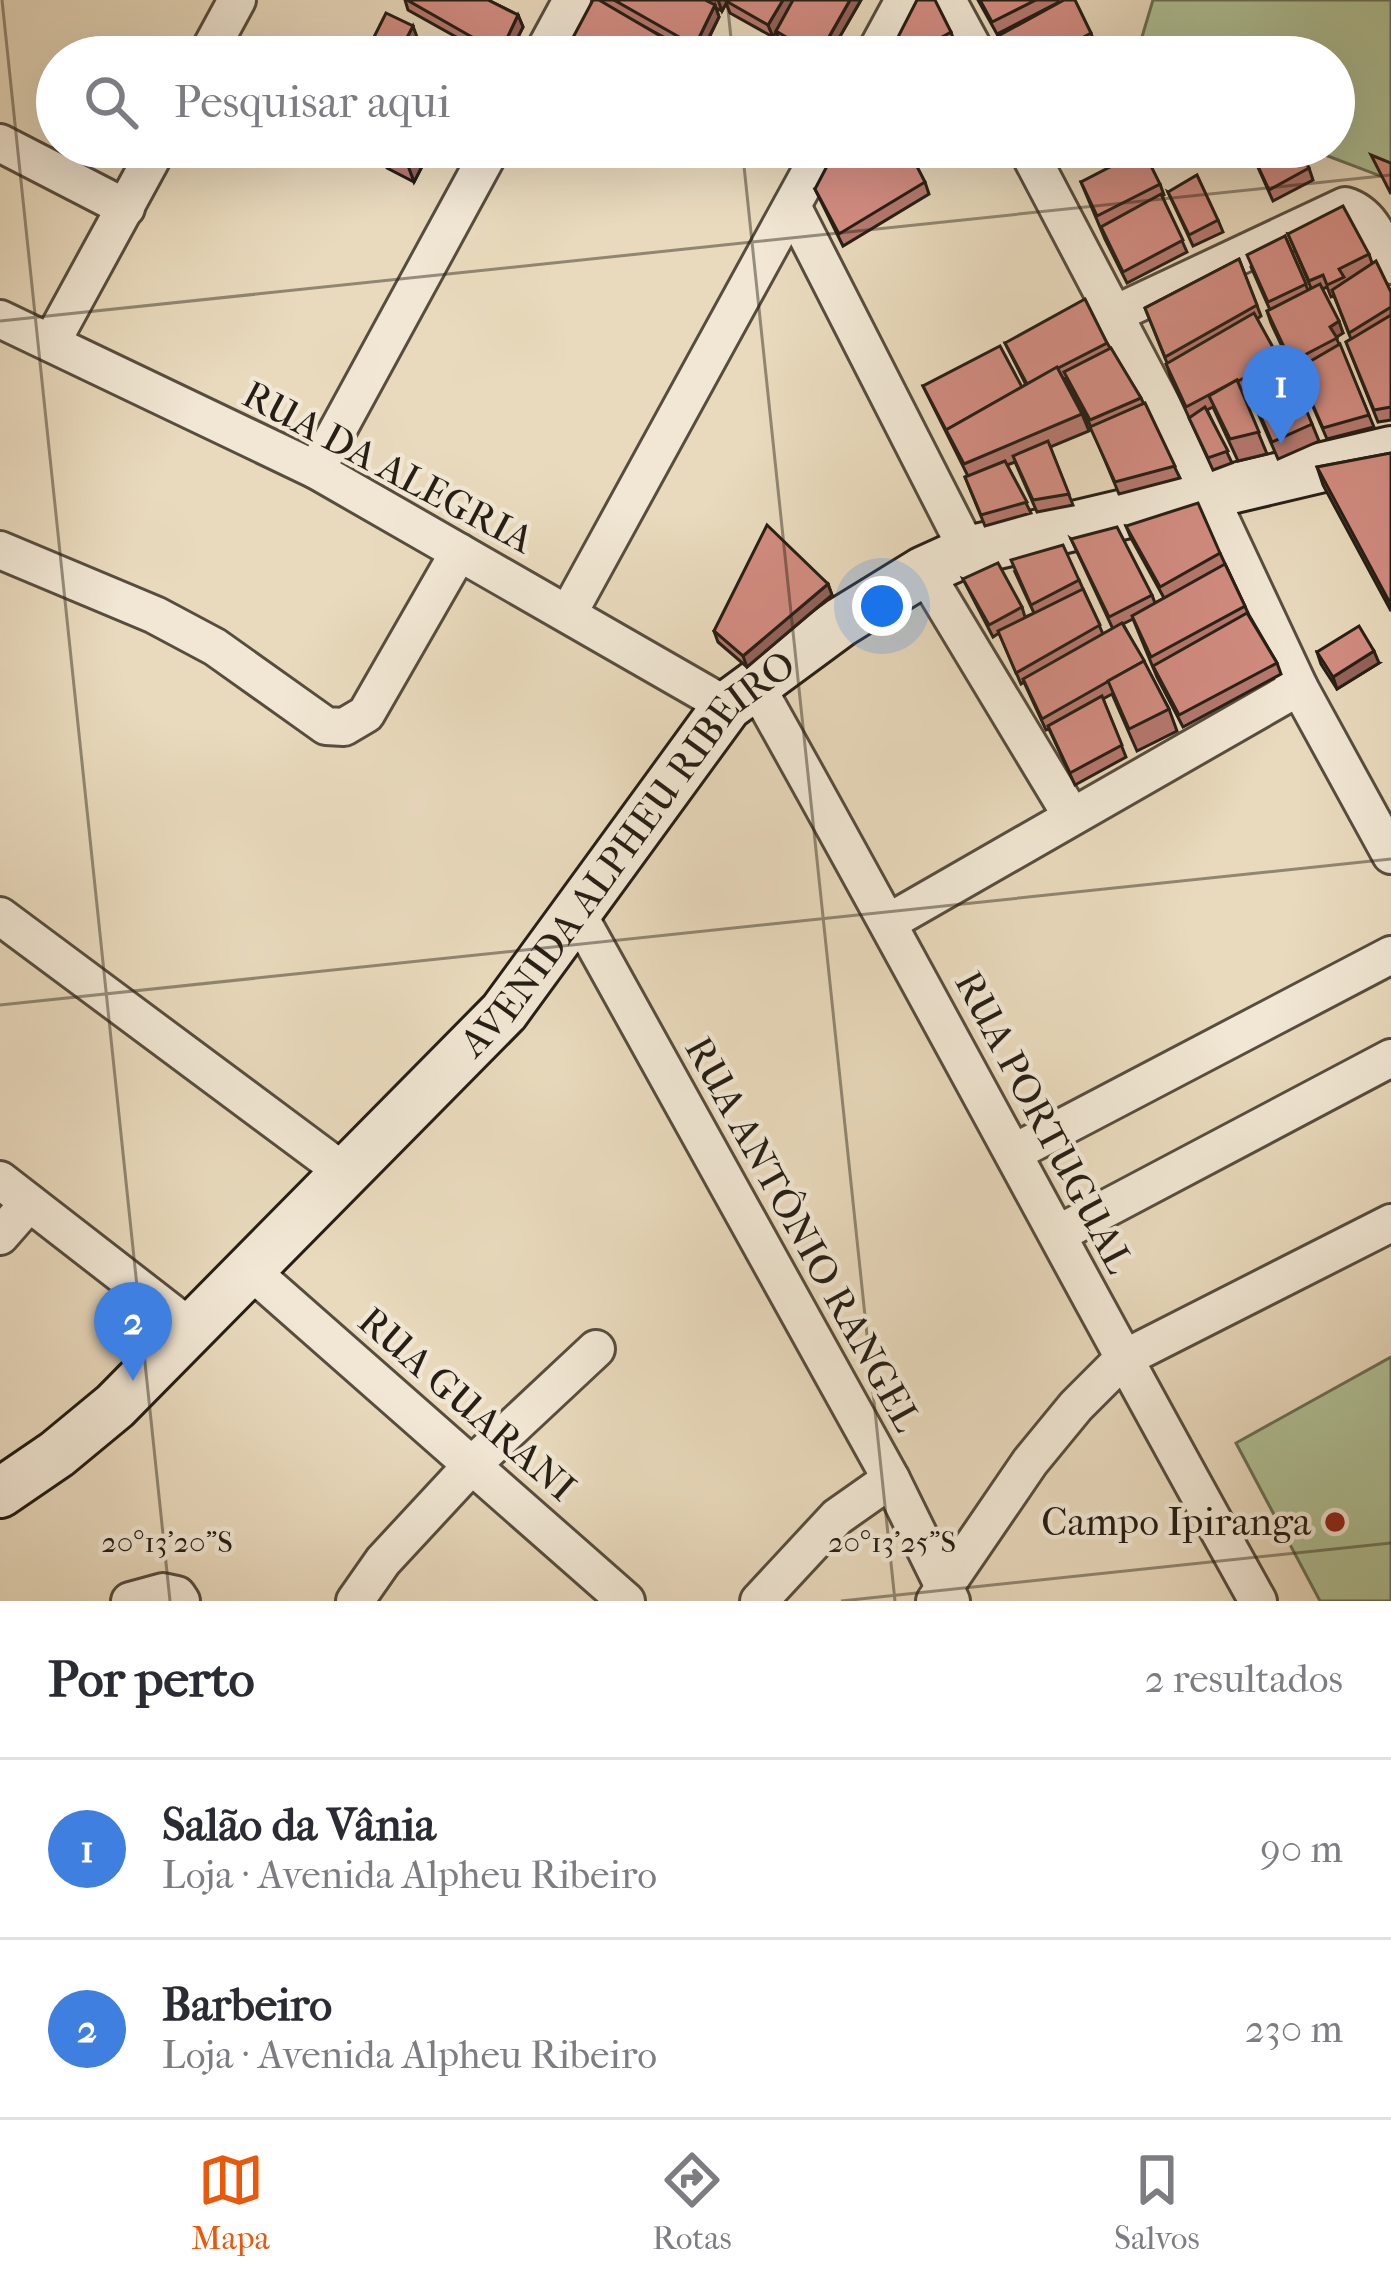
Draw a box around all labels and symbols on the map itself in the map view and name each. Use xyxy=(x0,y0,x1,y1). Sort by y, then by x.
pin: 1 xyxy=(1242,345,1320,444)
street label: RUA DA ALEGRIA xyxy=(235,371,542,563)
your location xyxy=(852,576,912,636)
street label: AVENIDA ALPHEU RIBEIRO xyxy=(449,641,804,1068)
street label: RUA PORTUGUAL xyxy=(945,963,1143,1281)
street label: RUA ANTÔNIO RANGEL xyxy=(675,1028,932,1440)
pin: 2 xyxy=(94,1282,172,1381)
street label: RUA GUARANI xyxy=(349,1297,585,1511)
place label: Campo Ipiranga xyxy=(1041,1499,1312,1545)
marker: Campo Ipiranga xyxy=(1322,1509,1348,1535)
text: 20°13'20"S xyxy=(101,1525,233,1560)
text: 20°13'25"S xyxy=(828,1525,956,1560)

